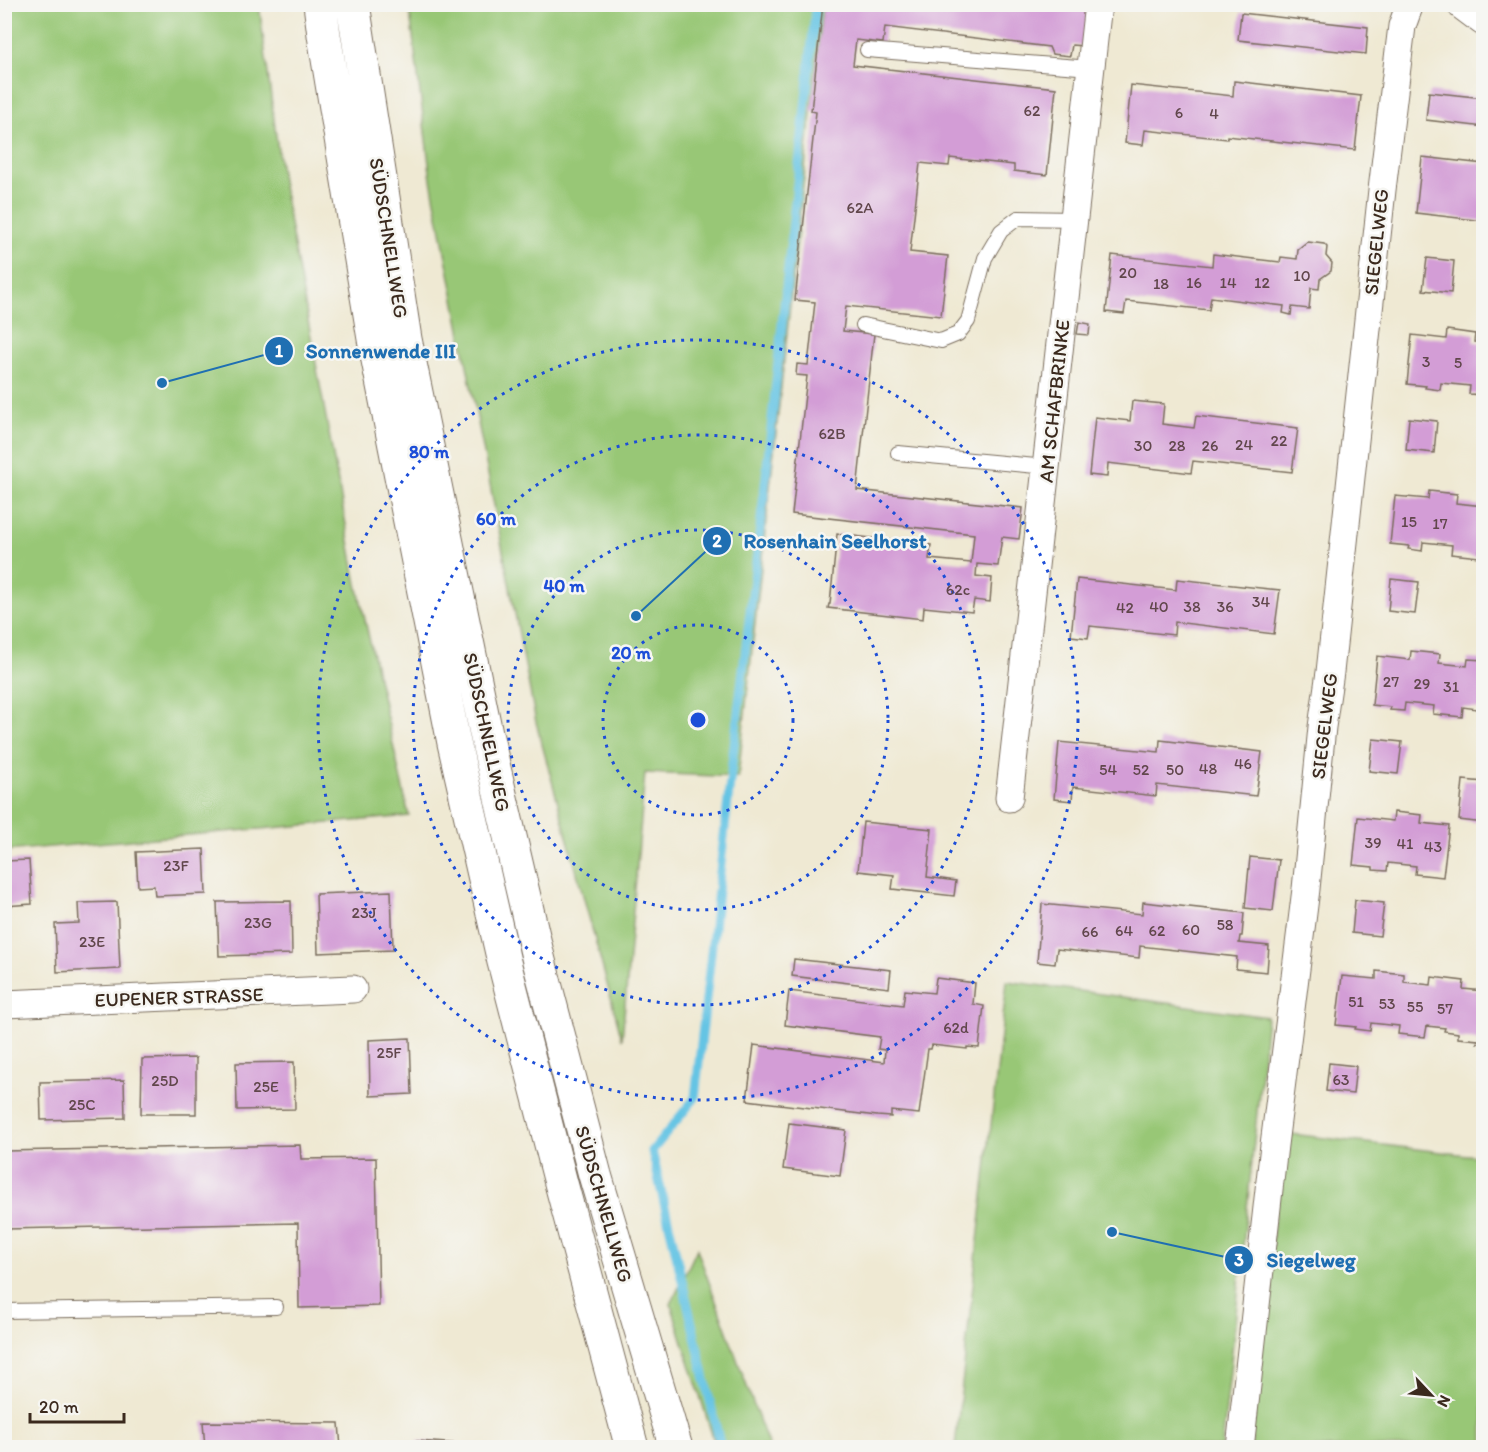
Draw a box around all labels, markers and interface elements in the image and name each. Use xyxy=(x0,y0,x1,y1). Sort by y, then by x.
house number: 62 xyxy=(1024,101,1041,120)
house number: 6 xyxy=(1175,103,1183,122)
house number: 4 xyxy=(1209,104,1219,123)
street label: SÜDSCHNELLWEG xyxy=(364,156,414,320)
street label: SIEGELWEG xyxy=(1358,188,1394,296)
house number: 62A xyxy=(846,198,874,217)
house number: 20 xyxy=(1119,263,1137,282)
house number: 10 xyxy=(1293,266,1311,285)
house number: 16 xyxy=(1186,273,1202,292)
house number: 14 xyxy=(1219,273,1237,292)
house number: 12 xyxy=(1254,273,1271,292)
house number: 18 xyxy=(1153,274,1169,293)
street label: AM SCHAFBRINKE xyxy=(1033,318,1075,484)
callout: Sonnenwende III xyxy=(264,331,468,370)
text: Sonnenwende III xyxy=(306,338,456,363)
text: 1 xyxy=(275,340,284,362)
house number: 3 xyxy=(1422,352,1431,371)
house number: 5 xyxy=(1454,353,1462,372)
house number: 62B xyxy=(818,424,846,443)
house number: 22 xyxy=(1271,431,1288,450)
house number: 24 xyxy=(1235,435,1253,454)
house number: 30 xyxy=(1134,436,1152,455)
house number: 28 xyxy=(1168,436,1186,455)
house number: 26 xyxy=(1202,436,1218,455)
text: 80 m xyxy=(409,441,450,463)
text: 60 m xyxy=(476,508,517,530)
house number: 15 xyxy=(1401,512,1417,531)
house number: 17 xyxy=(1432,514,1448,533)
callout: Rosenhain Seelhorst xyxy=(702,522,939,561)
text: Rosenhain Seelhorst xyxy=(743,528,927,553)
text: 2 xyxy=(712,530,722,552)
text: 40 m xyxy=(543,575,585,597)
house number: 62c xyxy=(946,580,970,599)
house number: 34 xyxy=(1252,592,1271,611)
house number: 40 xyxy=(1149,597,1169,616)
house number: 38 xyxy=(1183,597,1201,616)
house number: 36 xyxy=(1216,597,1234,616)
house number: 42 xyxy=(1116,598,1135,617)
text: 20 m xyxy=(611,642,652,664)
street label: SÜDSCHNELLWEG xyxy=(458,650,516,814)
street label: SIEGELWEG xyxy=(1306,672,1342,780)
house number: 27 xyxy=(1383,672,1399,691)
house number: 29 xyxy=(1414,674,1430,693)
house number: 31 xyxy=(1443,677,1460,696)
centre of rings xyxy=(688,710,708,730)
house number: 46 xyxy=(1234,754,1252,773)
house number: 48 xyxy=(1199,759,1217,778)
house number: 54 xyxy=(1099,760,1117,779)
house number: 52 xyxy=(1133,760,1150,779)
house number: 50 xyxy=(1166,760,1184,779)
house number: 39 xyxy=(1364,833,1382,852)
house number: 41 xyxy=(1396,834,1414,853)
house number: 43 xyxy=(1424,837,1442,856)
house number: 23F xyxy=(163,856,189,875)
house number: 23J xyxy=(352,903,377,922)
house number: 23G xyxy=(244,913,272,932)
house number: 58 xyxy=(1216,915,1234,934)
house number: 60 xyxy=(1182,920,1200,939)
house number: 64 xyxy=(1115,921,1133,940)
house number: 62 xyxy=(1149,921,1166,940)
house number: 66 xyxy=(1082,922,1098,941)
house number: 23E xyxy=(79,932,105,951)
street label: EUPENER STRASSE xyxy=(94,982,264,1012)
house number: 51 xyxy=(1348,992,1364,1011)
house number: 53 xyxy=(1378,994,1396,1013)
house number: 55 xyxy=(1407,997,1423,1016)
house number: 57 xyxy=(1437,999,1453,1018)
house number: 62d xyxy=(943,1018,969,1037)
house number: 25F xyxy=(376,1043,402,1062)
house number: 63 xyxy=(1332,1070,1350,1089)
house number: 25D xyxy=(151,1071,179,1090)
house number: 25E xyxy=(253,1077,279,1096)
house number: 25C xyxy=(68,1095,96,1114)
street label: SÜDSCHNELLWEG xyxy=(570,1123,638,1285)
callout: Siegelweg xyxy=(1224,1240,1367,1279)
text: Siegelweg xyxy=(1266,1247,1357,1273)
text: 3 xyxy=(1234,1249,1244,1271)
north arrow xyxy=(1401,1365,1461,1425)
scale bar xyxy=(30,1386,124,1424)
text: N xyxy=(1433,1392,1455,1410)
text: 20 m xyxy=(39,1396,79,1418)

